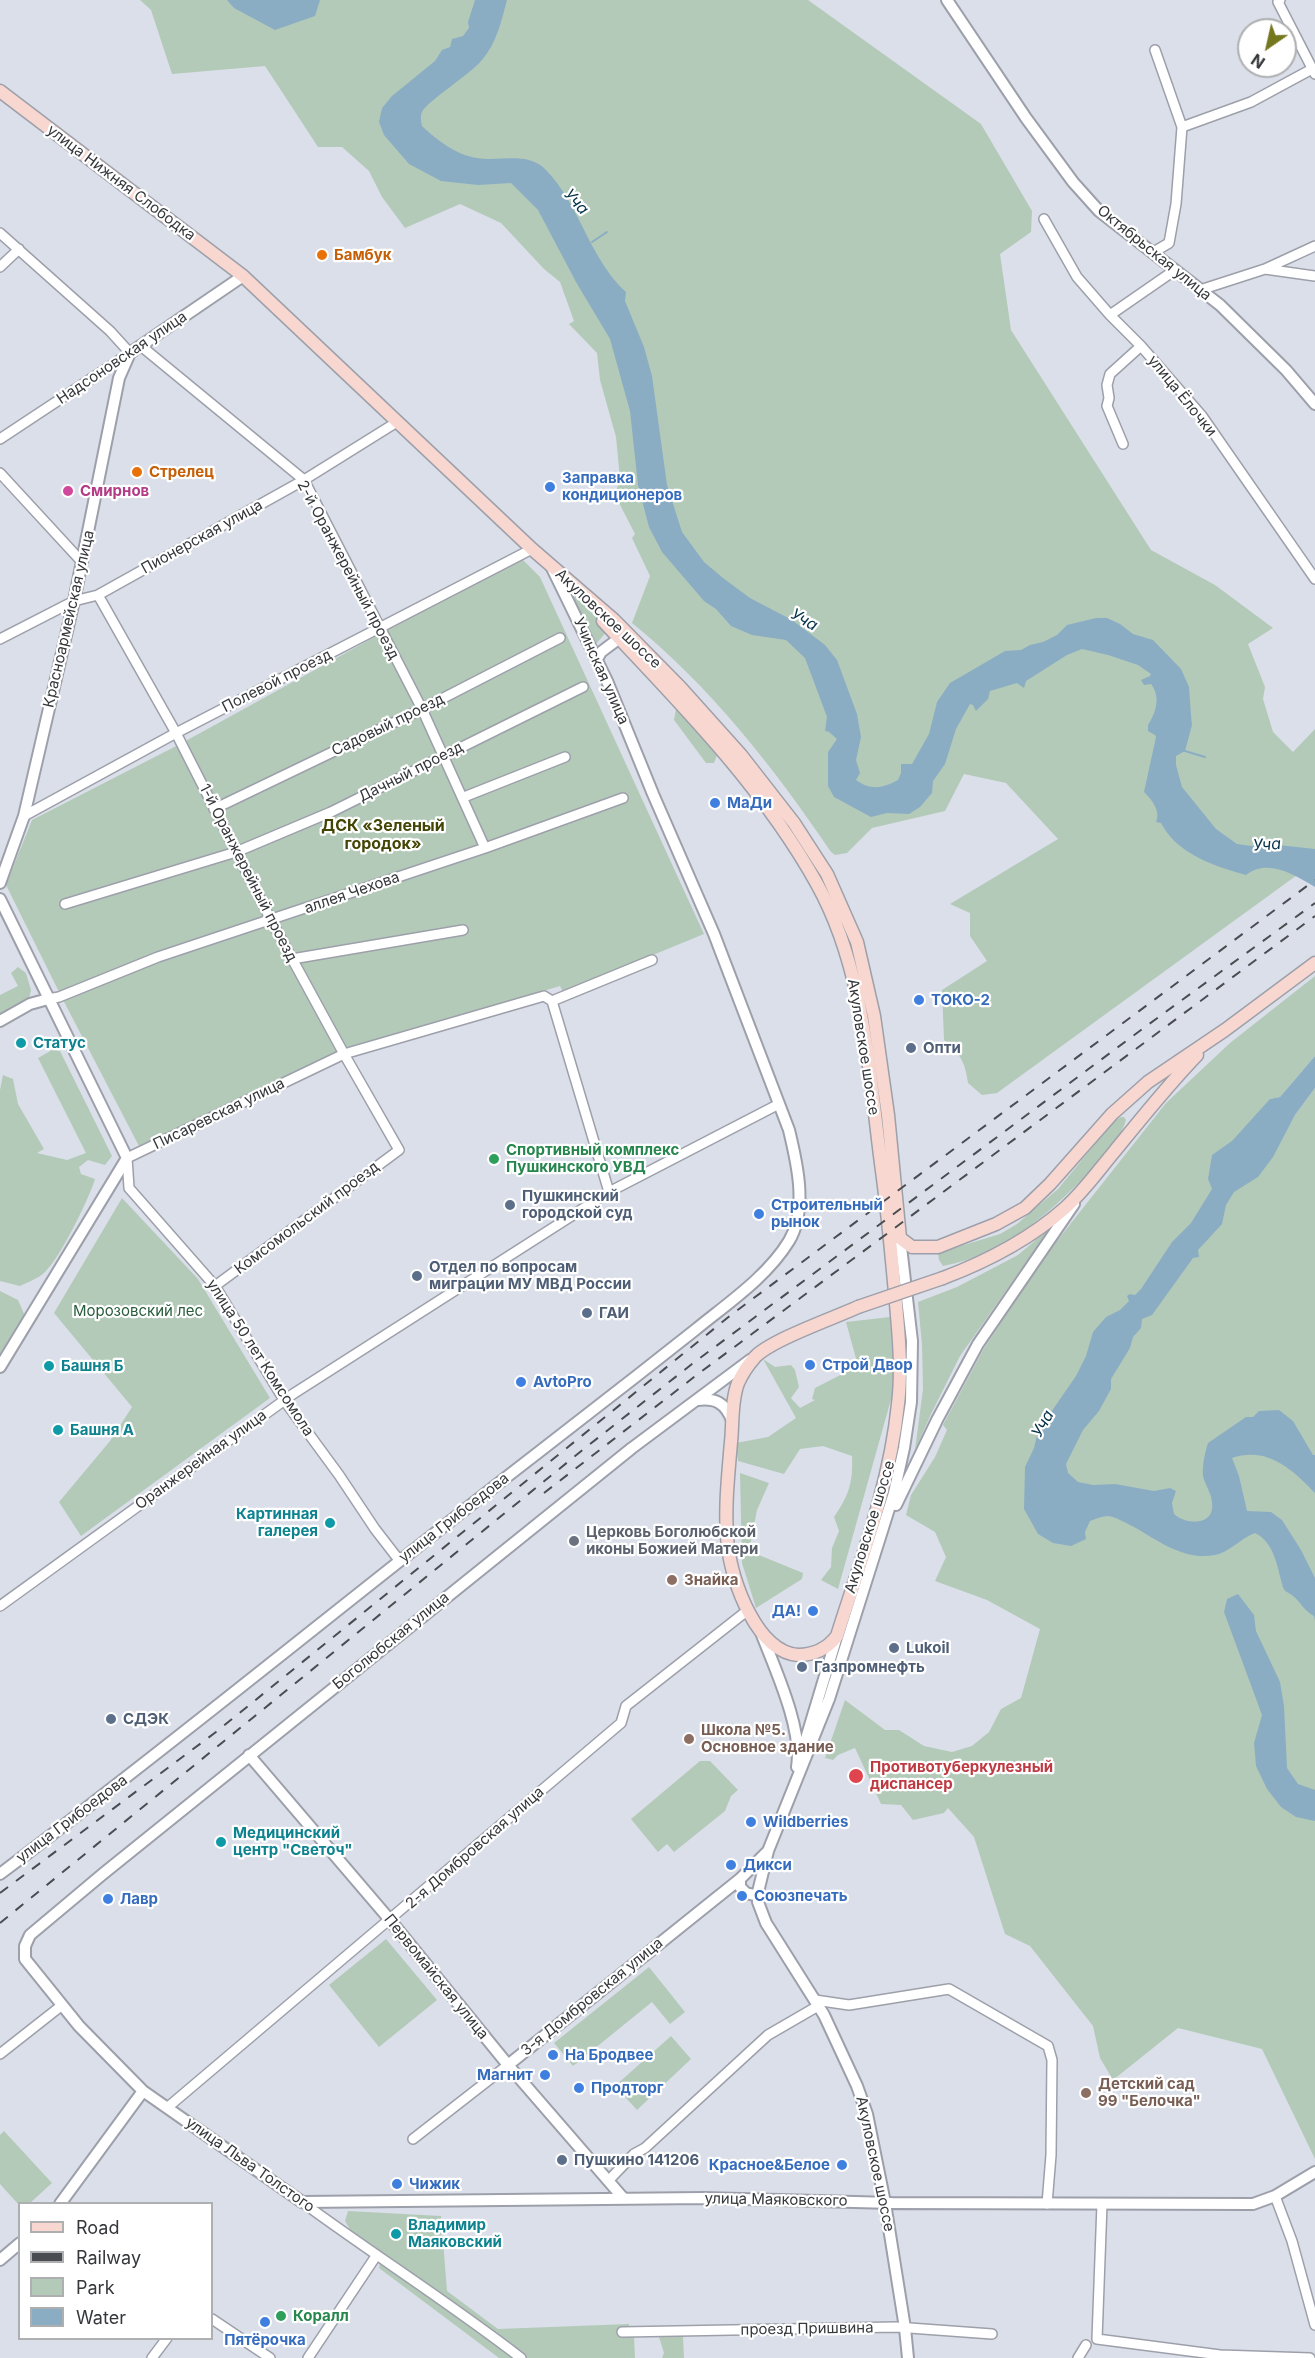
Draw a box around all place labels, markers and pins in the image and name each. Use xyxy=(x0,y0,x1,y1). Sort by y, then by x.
place label: Бамбук xyxy=(334,246,392,264)
marker: Бамбук xyxy=(315,248,329,262)
place label: Стрелец xyxy=(149,463,214,481)
marker: Стрелец xyxy=(130,465,144,479)
place label: Заправка кондиционеров xyxy=(562,469,682,504)
marker: Заправка кондиционеров xyxy=(543,480,557,494)
place label: Смирнов xyxy=(80,482,149,500)
marker: Смирнов xyxy=(61,484,75,498)
place label: МаДи xyxy=(727,794,772,812)
marker: МаДи xyxy=(708,796,722,810)
place label: ТОКО-2 xyxy=(931,991,990,1009)
marker: ТОКО-2 xyxy=(912,993,926,1007)
place label: Статус xyxy=(33,1034,86,1052)
marker: Статус xyxy=(14,1036,28,1050)
place label: Опти xyxy=(923,1039,961,1057)
marker: Опти xyxy=(904,1041,918,1055)
place label: Спортивный комплекс Пушкинского УВД xyxy=(506,1141,679,1176)
marker: Спортивный комплекс Пушкинского УВД xyxy=(487,1152,501,1166)
place label: Пушкинский городской суд xyxy=(522,1187,633,1222)
place label: Строительный рынок xyxy=(771,1196,883,1231)
marker: Пушкинский городской суд xyxy=(503,1198,517,1212)
marker: Строительный рынок xyxy=(752,1207,766,1221)
place label: Отдел по вопросам миграции МУ МВД России xyxy=(429,1258,631,1293)
marker: Отдел по вопросам миграции МУ МВД России xyxy=(410,1269,424,1283)
place label: ГАИ xyxy=(599,1304,629,1322)
marker: ГАИ xyxy=(580,1306,594,1320)
place label: Строй Двор xyxy=(822,1356,913,1374)
place label: Башня Б xyxy=(61,1357,124,1375)
marker: Строй Двор xyxy=(803,1358,817,1372)
marker: Башня Б xyxy=(42,1359,56,1373)
place label: AvtoPro xyxy=(533,1373,592,1391)
marker: AvtoPro xyxy=(514,1375,528,1389)
place label: Башня А xyxy=(70,1421,134,1439)
marker: Башня А xyxy=(51,1423,65,1437)
place label: Картинная галерея xyxy=(236,1505,318,1540)
marker: Картинная галерея xyxy=(323,1516,337,1530)
place label: Церковь Боголюбской иконы Божией Матери xyxy=(586,1523,758,1558)
marker: Церковь Боголюбской иконы Божией Матери xyxy=(567,1534,581,1548)
place label: Знайка xyxy=(684,1571,739,1589)
marker: Знайка xyxy=(665,1573,679,1587)
place label: ДА! xyxy=(772,1602,801,1620)
marker: ДА! xyxy=(806,1604,820,1618)
place label: Lukoil xyxy=(906,1639,950,1657)
marker: Lukoil xyxy=(887,1641,901,1655)
place label: Газпромнефть xyxy=(814,1658,925,1676)
marker: Газпромнефть xyxy=(795,1660,809,1674)
place label: СДЭК xyxy=(123,1710,169,1728)
marker: СДЭК xyxy=(104,1712,118,1726)
place label: Школа №5. Основное здание xyxy=(701,1721,834,1756)
marker: Школа №5. Основное здание xyxy=(682,1732,696,1746)
place label: Противотуберкулезный диспансер xyxy=(870,1758,1053,1793)
marker: Противотуберкулезный диспансер xyxy=(847,1767,865,1785)
place label: Wildberries xyxy=(763,1813,848,1831)
marker: Wildberries xyxy=(744,1815,758,1829)
place label: Медицинский центр "Светоч" xyxy=(233,1824,352,1859)
marker: Медицинский центр "Светоч" xyxy=(214,1835,228,1849)
place label: Дикси xyxy=(743,1856,792,1874)
marker: Дикси xyxy=(724,1858,738,1872)
place label: Союзпечать xyxy=(754,1887,848,1905)
marker: Союзпечать xyxy=(735,1889,749,1903)
place label: Лавр xyxy=(120,1890,158,1908)
marker: Лавр xyxy=(101,1892,115,1906)
place label: На Бродвее xyxy=(565,2046,653,2064)
marker: На Бродвее xyxy=(546,2048,560,2062)
place label: Магнит xyxy=(477,2066,533,2084)
marker: Магнит xyxy=(538,2068,552,2082)
place label: Детский сад 99 "Белочка" xyxy=(1098,2075,1201,2110)
place label: Продторг xyxy=(591,2079,664,2097)
marker: Продторг xyxy=(572,2081,586,2095)
marker: Детский сад 99 "Белочка" xyxy=(1079,2086,1093,2100)
place label: Пушкино 141206 xyxy=(574,2151,699,2169)
marker: Пушкино 141206 xyxy=(555,2153,569,2167)
place label: Красное&Белое xyxy=(709,2156,830,2174)
marker: Красное&Белое xyxy=(835,2158,849,2172)
place label: Чижик xyxy=(409,2175,460,2193)
marker: Чижик xyxy=(390,2177,404,2191)
place label: Владимир Маяковский xyxy=(408,2216,502,2251)
marker: Владимир Маяковский xyxy=(389,2227,403,2241)
place label: Коралл xyxy=(293,2307,349,2325)
marker: Коралл xyxy=(274,2309,288,2323)
marker: Пятёрочка xyxy=(258,2315,272,2329)
place label: Пятёрочка xyxy=(224,2331,306,2349)

